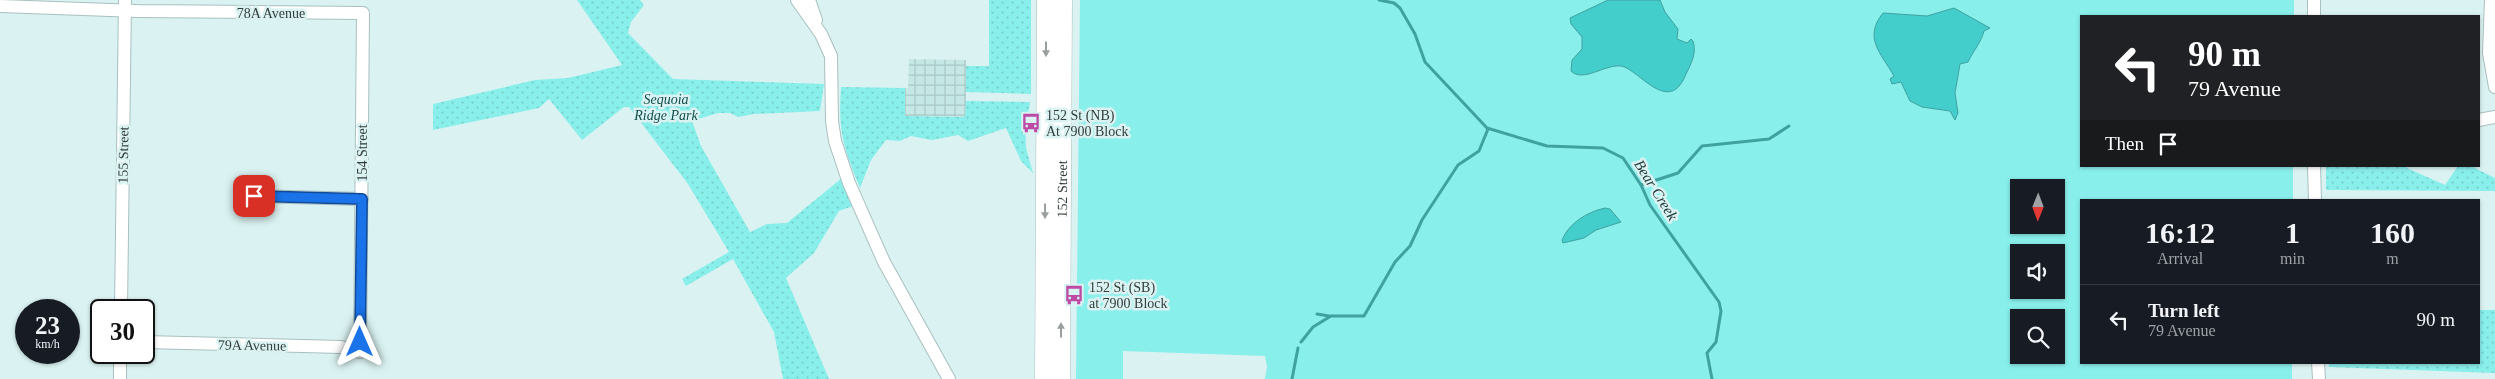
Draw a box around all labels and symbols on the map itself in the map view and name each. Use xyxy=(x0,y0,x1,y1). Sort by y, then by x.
street label: 78A Avenue xyxy=(237,6,305,21)
one-way arrow xyxy=(1042,41,1050,57)
park label: Sequoia Ridge Park xyxy=(633,92,698,123)
place label: 152 St (NB) At 7900 Block xyxy=(1046,108,1128,139)
bus stop icon: 152 St (NB) At 7900 Block xyxy=(1020,112,1042,134)
street label: 154 Street xyxy=(355,124,370,182)
street label: 155 Street xyxy=(116,126,131,184)
water label: Bear Creek xyxy=(1631,157,1681,223)
street label: 152 Street xyxy=(1055,160,1070,218)
pin xyxy=(233,175,275,217)
north arrow xyxy=(2010,179,2065,234)
one-way arrow xyxy=(1041,203,1049,219)
place label: 152 St (SB) at 7900 Block xyxy=(1089,280,1168,311)
bus stop icon: 152 St (SB) at 7900 Block xyxy=(1063,284,1085,306)
speed limit sign: 30 xyxy=(90,299,155,364)
position arrow xyxy=(333,315,385,367)
one-way arrow xyxy=(1057,322,1065,338)
street label: 79A Avenue xyxy=(218,337,286,354)

